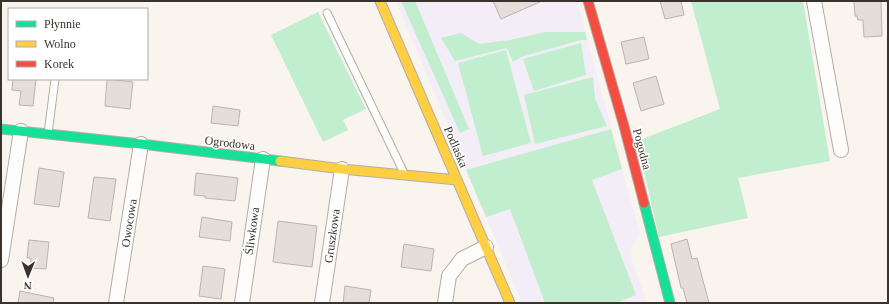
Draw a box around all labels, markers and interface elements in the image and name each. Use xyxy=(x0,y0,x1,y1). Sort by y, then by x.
legend xyxy=(8,8,148,80)
text: Płynnie xyxy=(44,17,81,31)
text: Wolno xyxy=(44,37,76,51)
text: Korek xyxy=(44,57,74,71)
street label: Podlaska xyxy=(441,124,471,170)
street label: Pogodna xyxy=(630,127,654,172)
street label: Ogrodowa xyxy=(204,133,257,153)
street label: Owocowa xyxy=(118,197,140,248)
street label: Śliwkowa xyxy=(242,206,262,256)
street label: Gruszkowa xyxy=(321,207,343,264)
north arrow xyxy=(8,256,48,296)
text: N xyxy=(24,280,32,292)

